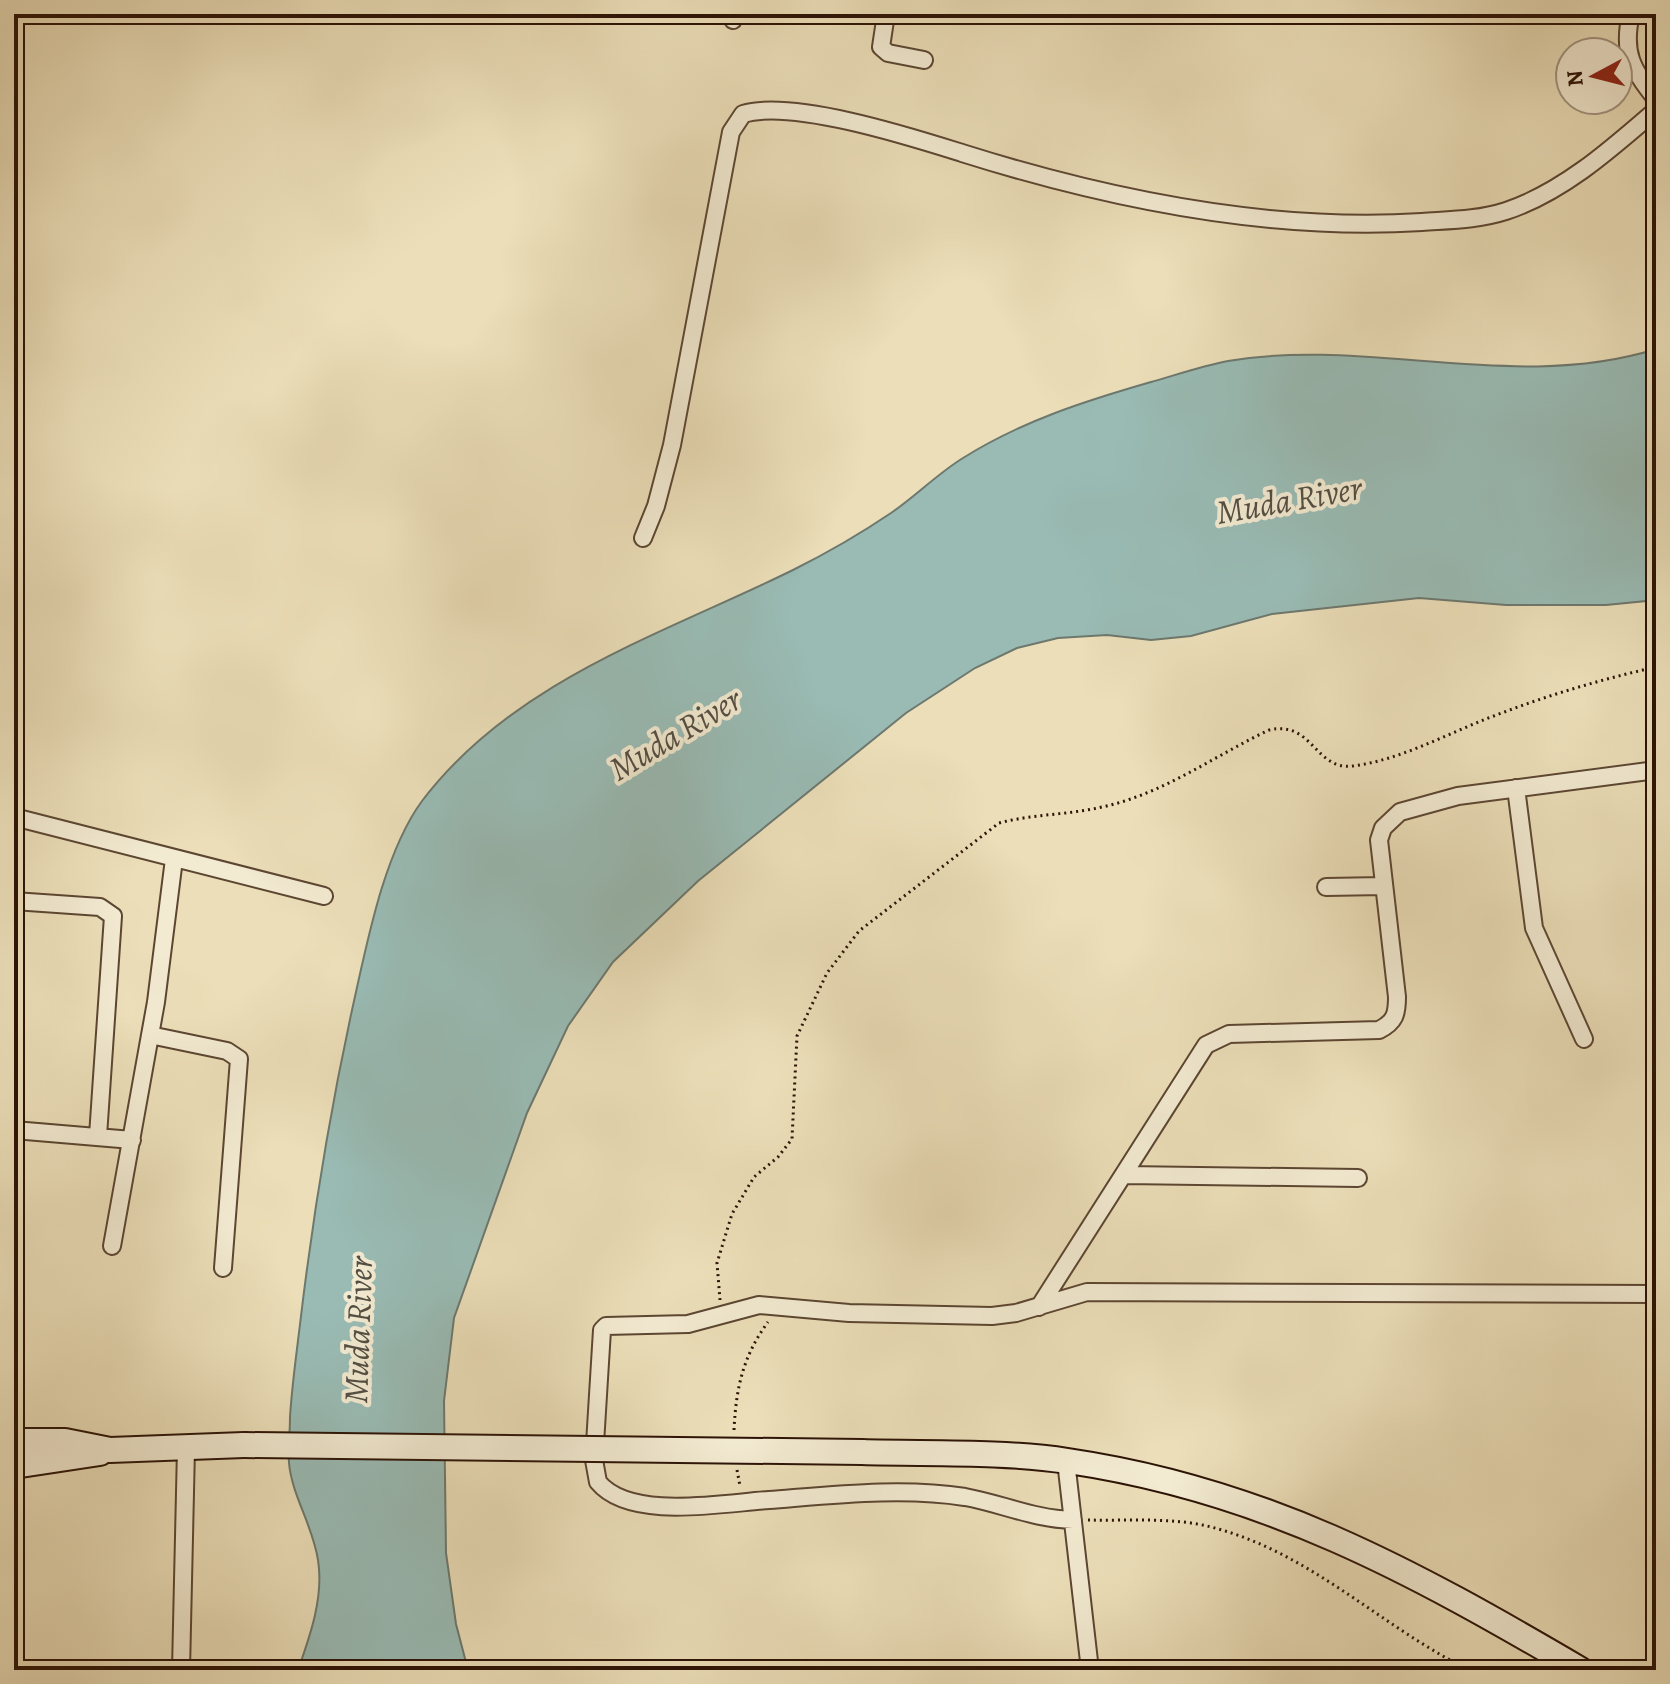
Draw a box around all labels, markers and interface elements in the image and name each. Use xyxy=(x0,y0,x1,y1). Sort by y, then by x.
north arrow xyxy=(1554,36,1634,116)
text: N xyxy=(1559,69,1591,88)
water label: Muda River xyxy=(1213,464,1367,536)
water label: Muda River xyxy=(600,675,751,792)
water label: Muda River xyxy=(332,1254,384,1404)

